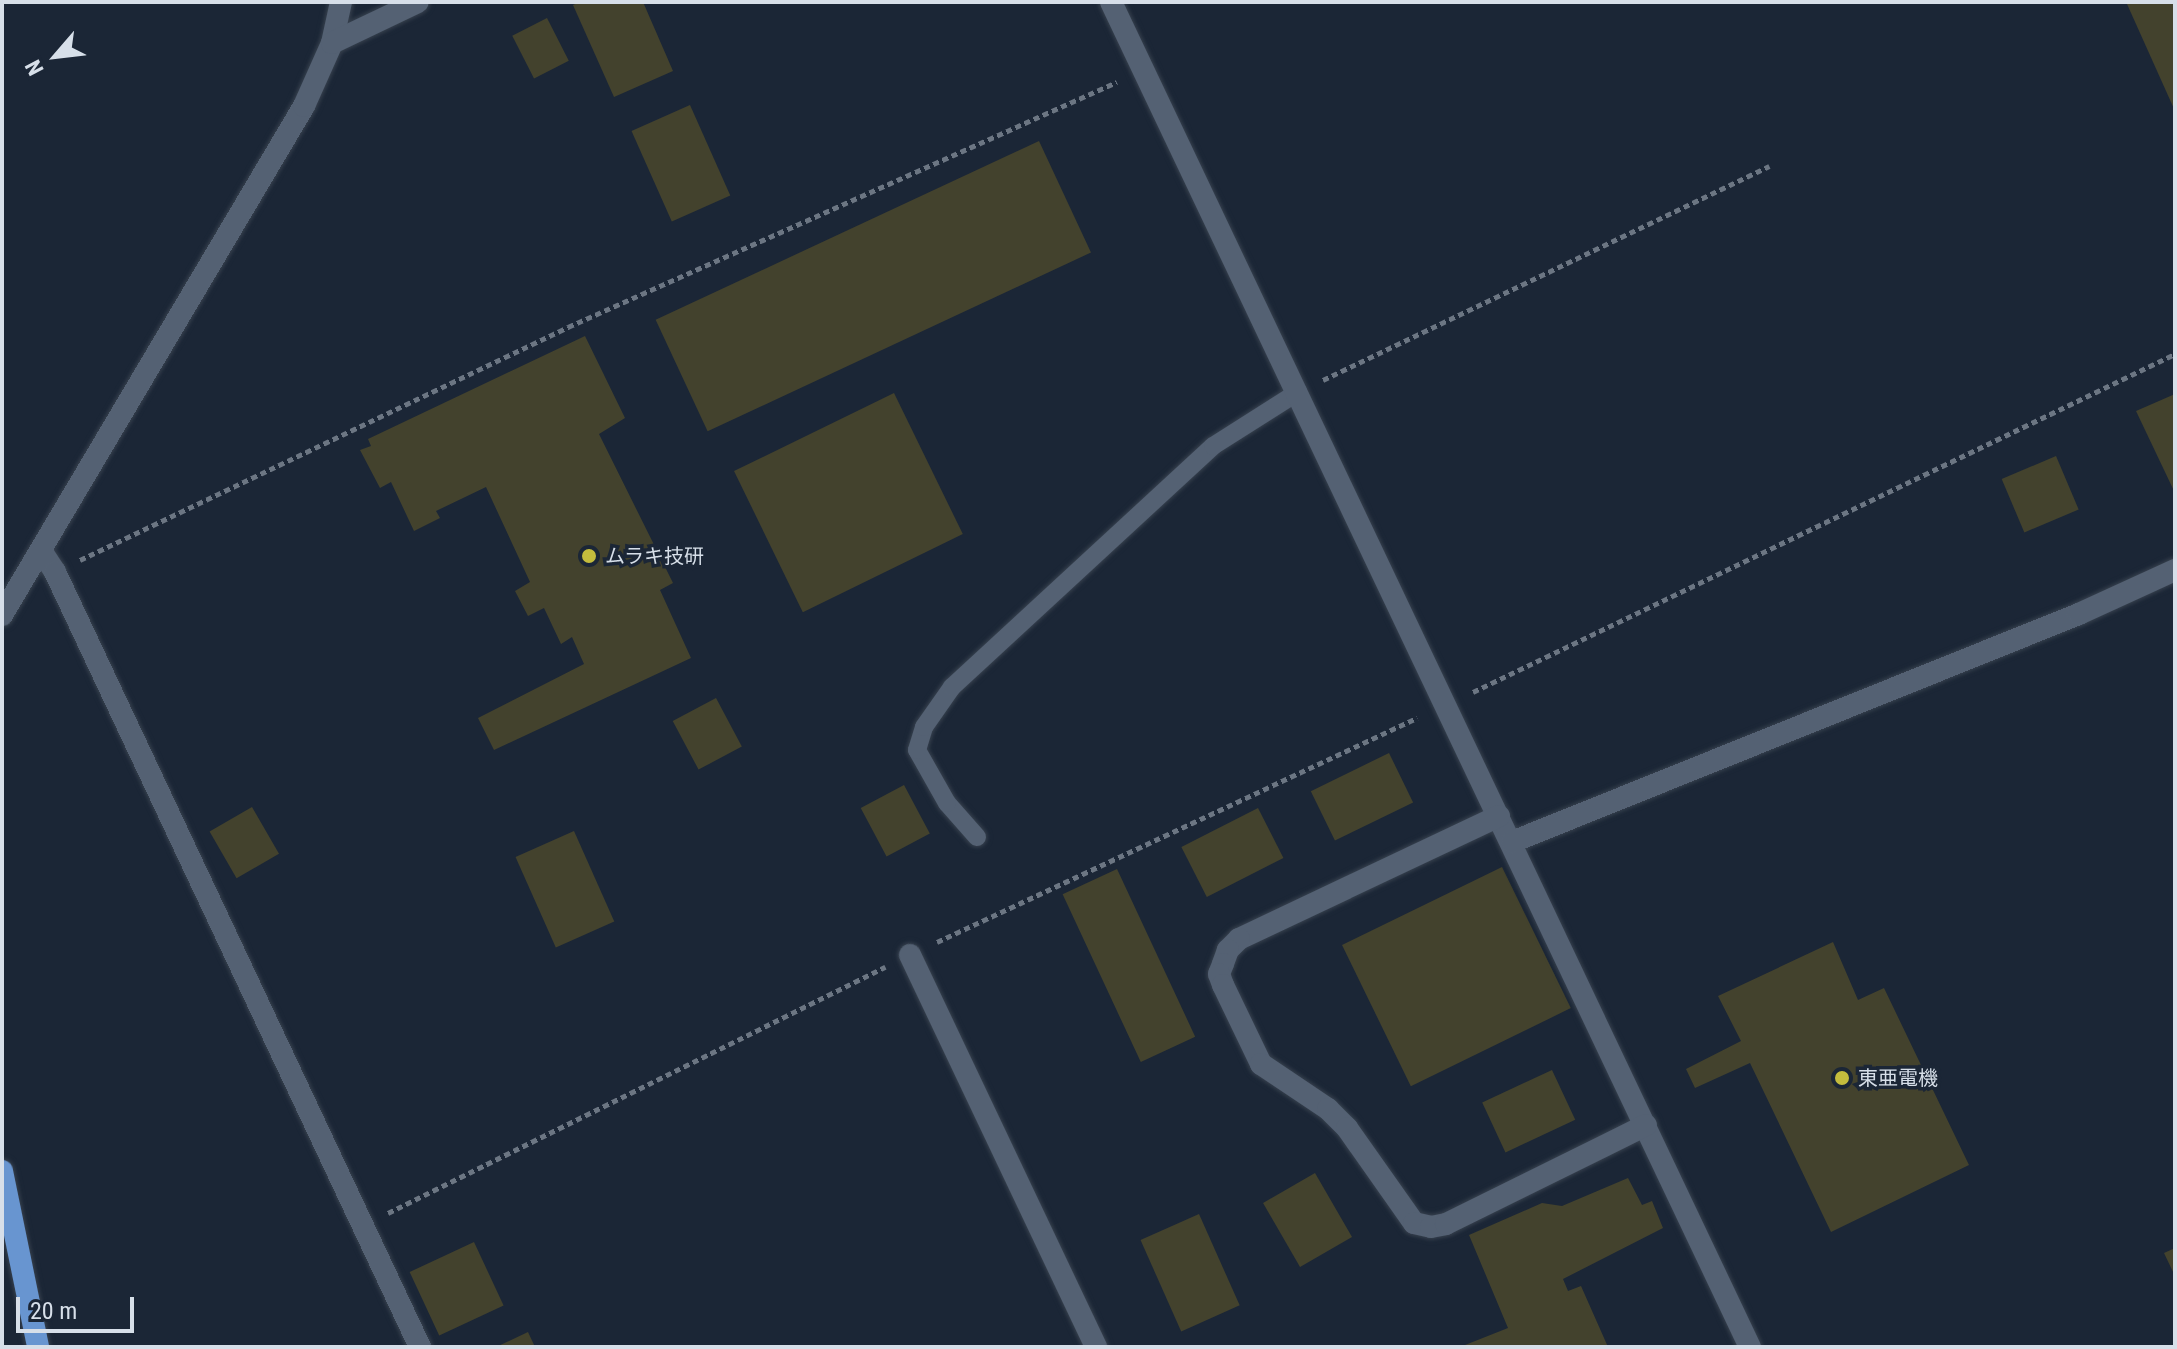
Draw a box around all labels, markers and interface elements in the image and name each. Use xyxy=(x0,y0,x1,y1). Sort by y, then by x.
north arrow xyxy=(16,16,96,96)
text: N xyxy=(20,56,49,79)
place label: ムラキ技研 xyxy=(605,544,705,568)
marker: ムラキ技研 xyxy=(580,547,598,565)
place label: 東亜電機 xyxy=(1858,1066,1938,1090)
marker: 東亜電機 xyxy=(1833,1069,1851,1087)
scale bar xyxy=(20,1281,138,1331)
text: 20 m xyxy=(30,1297,77,1325)

